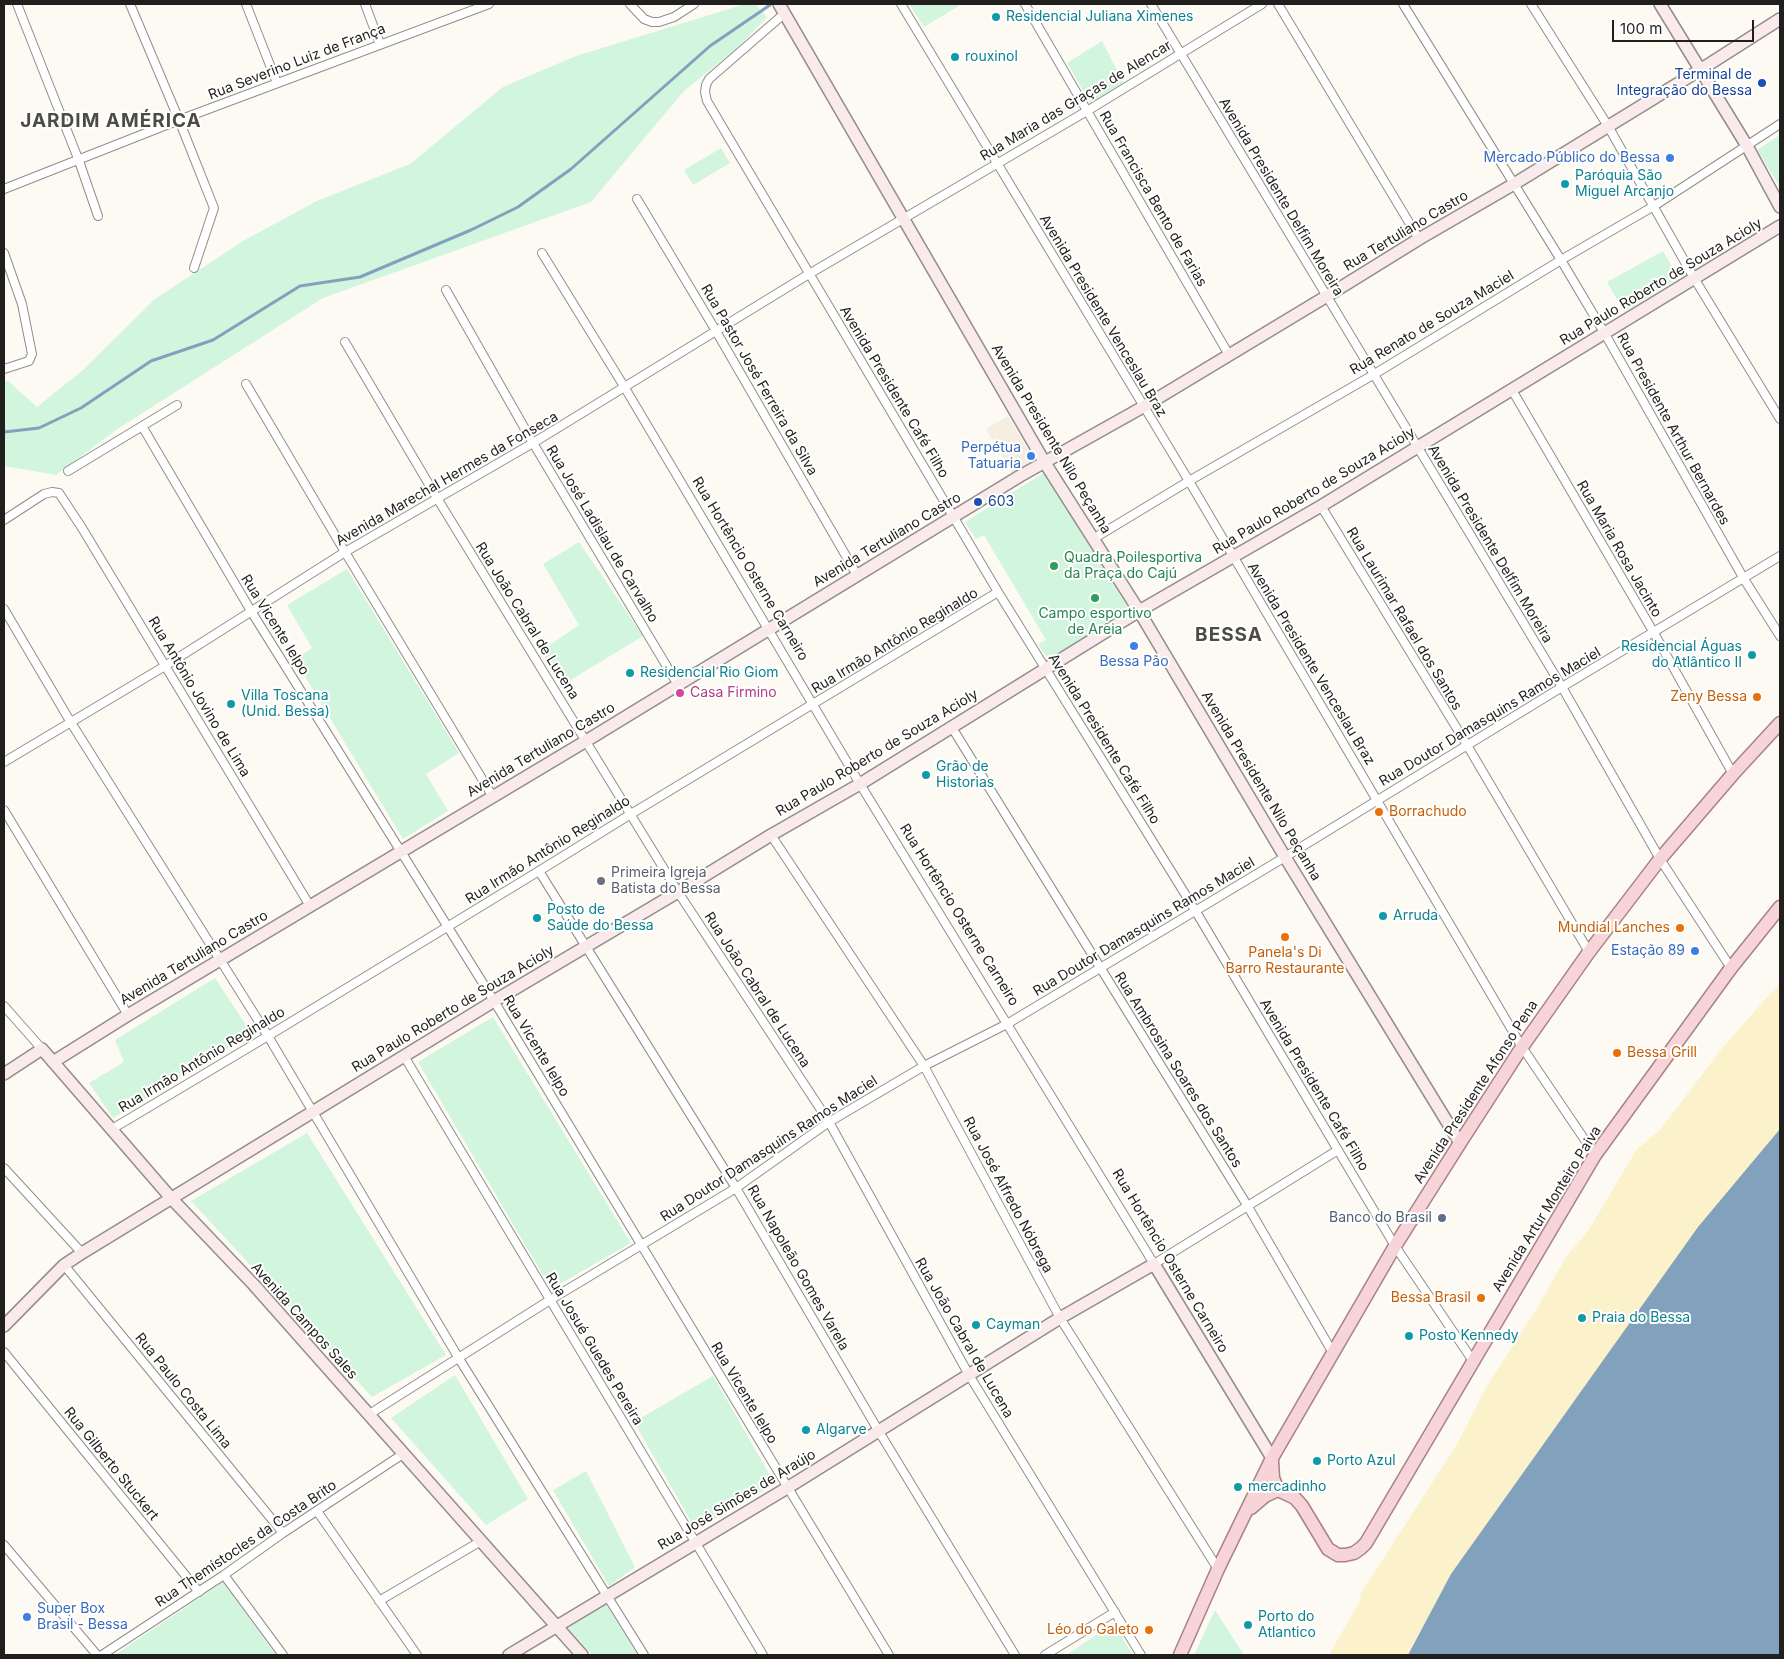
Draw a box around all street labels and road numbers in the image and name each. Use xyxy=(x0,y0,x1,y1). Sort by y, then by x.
street label: Rua Severino Luiz de França xyxy=(206,20,388,104)
street label: Rua Maria das Graças de Alencar xyxy=(977,37,1175,165)
street label: Avenida Presidente Delfim Moreira xyxy=(1215,95,1347,299)
street label: Rua Francisca Bento de Farias xyxy=(1096,108,1210,290)
street label: Rua Tertuliano Castro xyxy=(1341,187,1471,275)
street label: Avenida Presidente Venceslau Braz xyxy=(1036,212,1170,420)
street label: Rua Paulo Roberto de Souza Acioly xyxy=(1557,215,1765,349)
street label: Rua Renato de Souza Maciel xyxy=(1347,267,1517,379)
street label: Rua Pastor José Ferreira da Silva xyxy=(697,281,821,479)
street label: Avenida Presidente Café Filho xyxy=(836,303,952,481)
street label: Rua Presidente Arthur Bernardes xyxy=(1613,330,1733,528)
street label: Avenida Presidente Nilo Peçanha xyxy=(988,341,1114,537)
street label: Avenida Marechal Hermes da Fonseca xyxy=(333,408,561,550)
street label: Rua Paulo Roberto de Souza Acioly xyxy=(1210,424,1418,558)
street label: Rua José Ladislau de Carvalho xyxy=(542,442,662,626)
street label: Avenida Presidente Delfim Moreira xyxy=(1424,442,1556,646)
street label: Rua Hortêncio Osterne Carneiro xyxy=(688,474,812,664)
street label: Rua Maria Rosa Jacinto xyxy=(1573,478,1665,620)
street label: Avenida Tertuliano Castro xyxy=(810,489,964,591)
street label: Rua Laurimar Rafael dos Santos xyxy=(1343,525,1465,713)
street label: Rua João Cabral de Lucena xyxy=(472,539,582,703)
street label: Avenida Presidente Venceslau Braz xyxy=(1244,560,1378,768)
street label: Rua Vicente Ielpo xyxy=(237,572,313,678)
street label: Rua Irmão Antônio Reginaldo xyxy=(809,585,981,697)
street label: Rua Antônio Jovino de Lima xyxy=(144,614,254,780)
street label: Rua Doutor Damasquins Ramos Maciel xyxy=(1376,644,1604,790)
street label: Avenida Presidente Café Filho xyxy=(1045,651,1163,827)
street label: Rua Paulo Roberto de Souza Acioly xyxy=(773,686,981,820)
street label: Avenida Presidente Nilo Peçanha xyxy=(1198,688,1324,884)
street label: Avenida Tertuliano Castro xyxy=(464,699,618,801)
street label: Rua Irmão Antônio Reginaldo xyxy=(463,792,633,908)
street label: Rua Hortêncio Osterne Carneiro xyxy=(896,821,1022,1009)
street label: Rua Doutor Damasquins Ramos Maciel xyxy=(1030,854,1258,1000)
street label: Avenida Tertuliano Castro xyxy=(117,907,271,1009)
street label: Rua João Cabral de Lucena xyxy=(700,909,814,1071)
street label: Rua Paulo Roberto de Souza Acioly xyxy=(349,942,557,1076)
street label: Rua Ambrosina Soares dos Santos xyxy=(1111,969,1245,1171)
street label: Rua Vicente Ielpo xyxy=(499,992,573,1100)
street label: Avenida Presidente Café Filho xyxy=(1256,996,1372,1174)
street label: Avenida Presidente Afonso Pena xyxy=(1410,997,1542,1187)
street label: Rua Irmão Antônio Reginaldo xyxy=(116,1004,288,1116)
street label: Rua Doutor Damasquins Ramos Maciel xyxy=(657,1072,881,1226)
street label: Rua José Alfredo Nóbrega xyxy=(960,1114,1056,1276)
street label: Avenida Artur Monteiro Paiva xyxy=(1489,1123,1605,1295)
street label: Rua Hortêncio Osterne Carneiro xyxy=(1108,1166,1232,1356)
street label: Rua Napoleão Gomes Varela xyxy=(744,1182,852,1354)
street label: Rua João Cabral de Lucena xyxy=(911,1255,1017,1421)
street label: Avenida Campos Sales xyxy=(247,1259,361,1383)
street label: Rua Josué Guedes Pereira xyxy=(542,1270,646,1428)
street label: Rua Paulo Costa Lima xyxy=(131,1330,235,1452)
street label: Rua Vicente Ielpo xyxy=(707,1339,781,1447)
street label: Rua Gilberto Stuckert xyxy=(60,1404,162,1524)
street label: Rua José Simões de Araújo xyxy=(655,1446,819,1554)
street label: Rua Themístocles da Costa Brito xyxy=(152,1477,340,1611)

